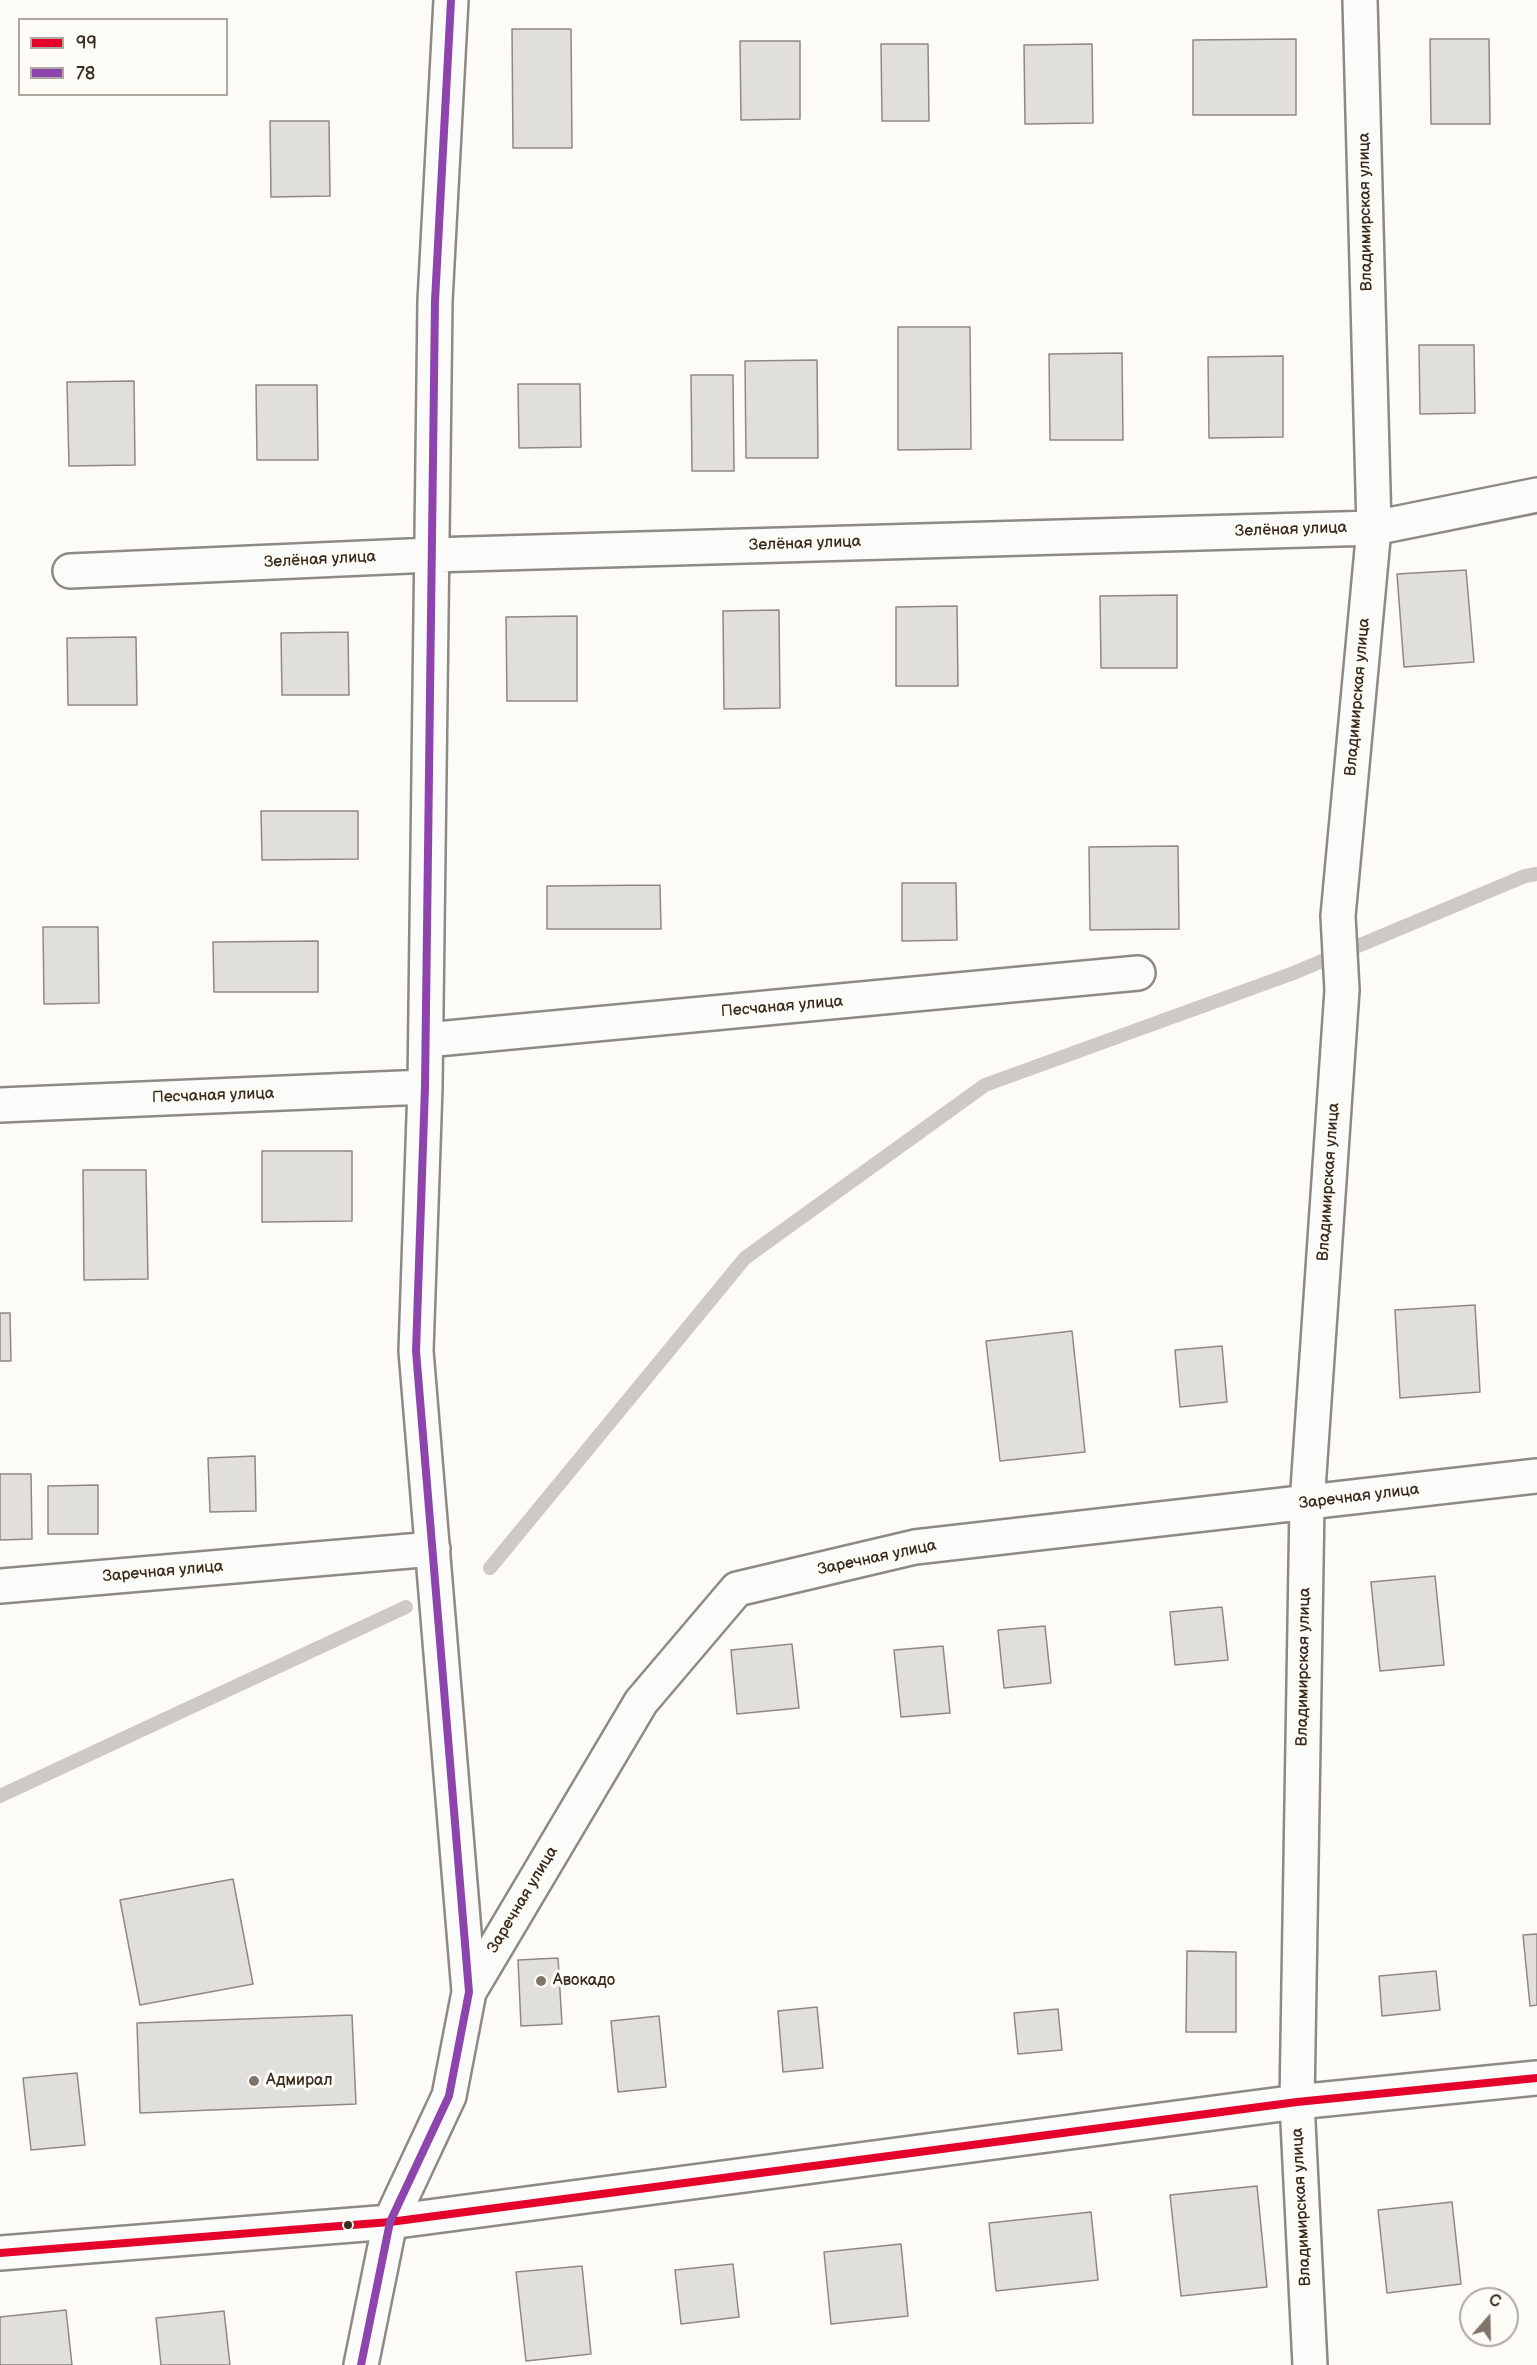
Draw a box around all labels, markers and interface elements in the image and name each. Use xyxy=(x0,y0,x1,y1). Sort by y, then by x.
legend xyxy=(18,18,228,96)
text: 99 xyxy=(76,33,97,54)
text: 78 xyxy=(76,63,95,84)
street label: Владимирская улица xyxy=(1355,132,1377,292)
street label: Зелёная улица xyxy=(1235,518,1347,542)
street label: Зелёная улица xyxy=(749,532,861,556)
street label: Зелёная улица xyxy=(263,547,377,573)
street label: Владимирская улица xyxy=(1342,617,1374,777)
street label: Песчаная улица xyxy=(720,992,844,1022)
street label: Песчаная улица xyxy=(151,1084,275,1108)
street label: Владимирская улица xyxy=(1314,1102,1344,1262)
street label: Заречная улица xyxy=(1298,1480,1420,1514)
street label: Заречная улица xyxy=(816,1536,938,1580)
street label: Заречная улица xyxy=(102,1557,224,1587)
street label: Владимирская улица xyxy=(1293,1587,1315,1747)
street label: Заречная улица xyxy=(484,1843,562,1957)
place label: Авокадо xyxy=(553,1971,615,1991)
marker: Авокадо xyxy=(534,1974,548,1988)
place label: Адмирал xyxy=(266,2071,332,2091)
marker: Адмирал xyxy=(247,2074,261,2088)
street label: Владимирская улица xyxy=(1288,2127,1316,2287)
unlabelled marker xyxy=(342,2219,354,2231)
north arrow xyxy=(1459,2287,1519,2347)
text: С xyxy=(1486,2291,1503,2312)

